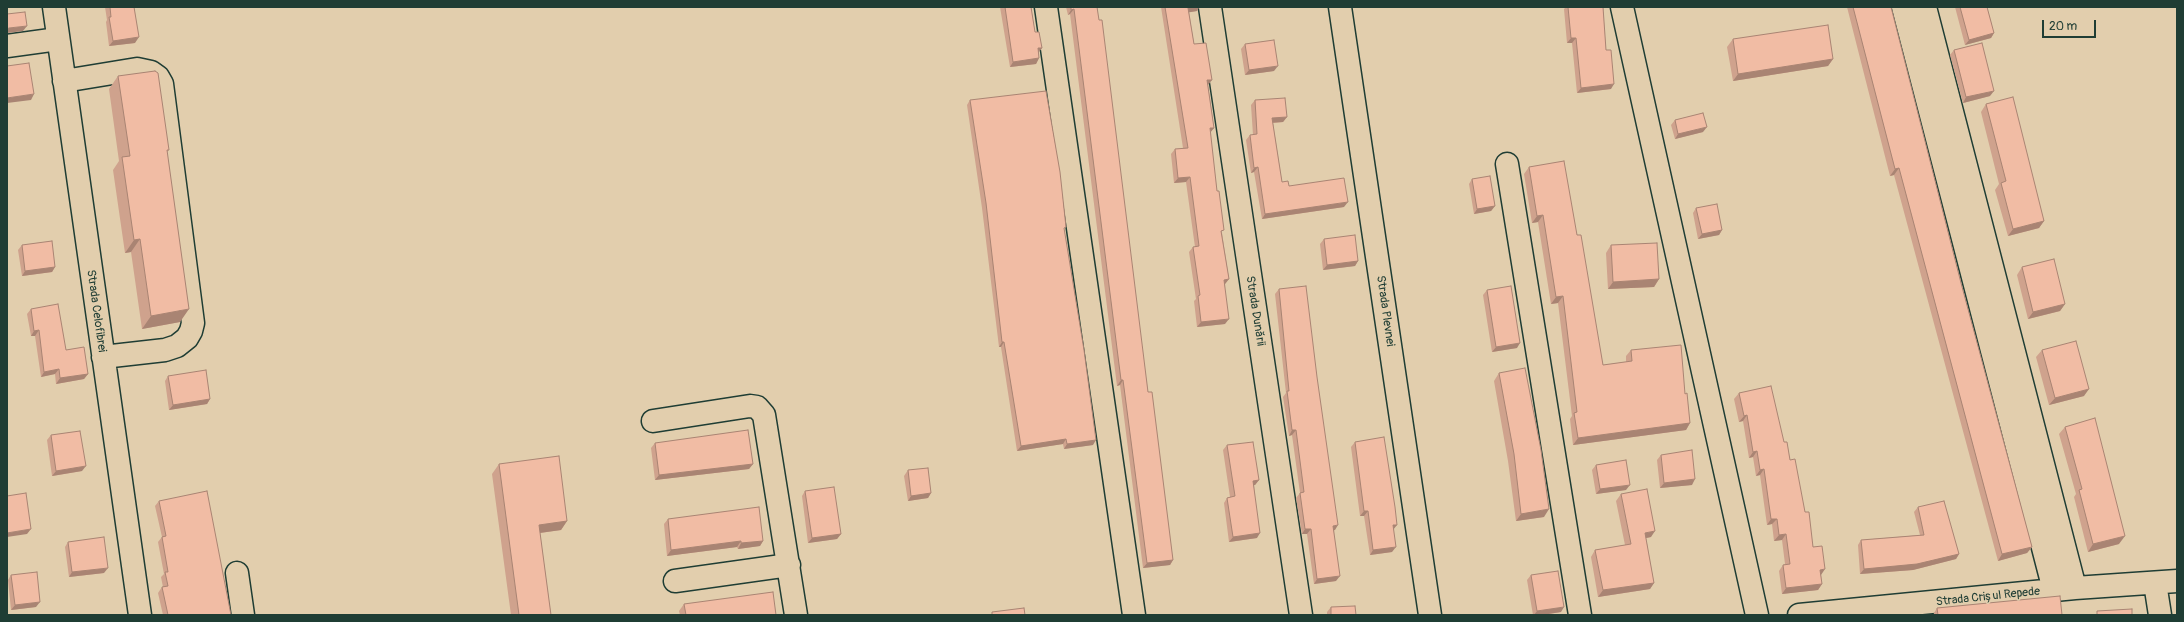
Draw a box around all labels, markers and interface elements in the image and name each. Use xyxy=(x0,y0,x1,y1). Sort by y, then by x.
scale bar xyxy=(2044,12,2098,38)
text: 20 m xyxy=(2049,19,2077,34)
street label: Strada Celofibrei xyxy=(83,269,109,353)
street label: Strada Dunării xyxy=(1242,275,1268,347)
street label: Strada Plevnei xyxy=(1373,275,1397,347)
street label: Strada Crișul Repede xyxy=(1935,584,2041,610)

